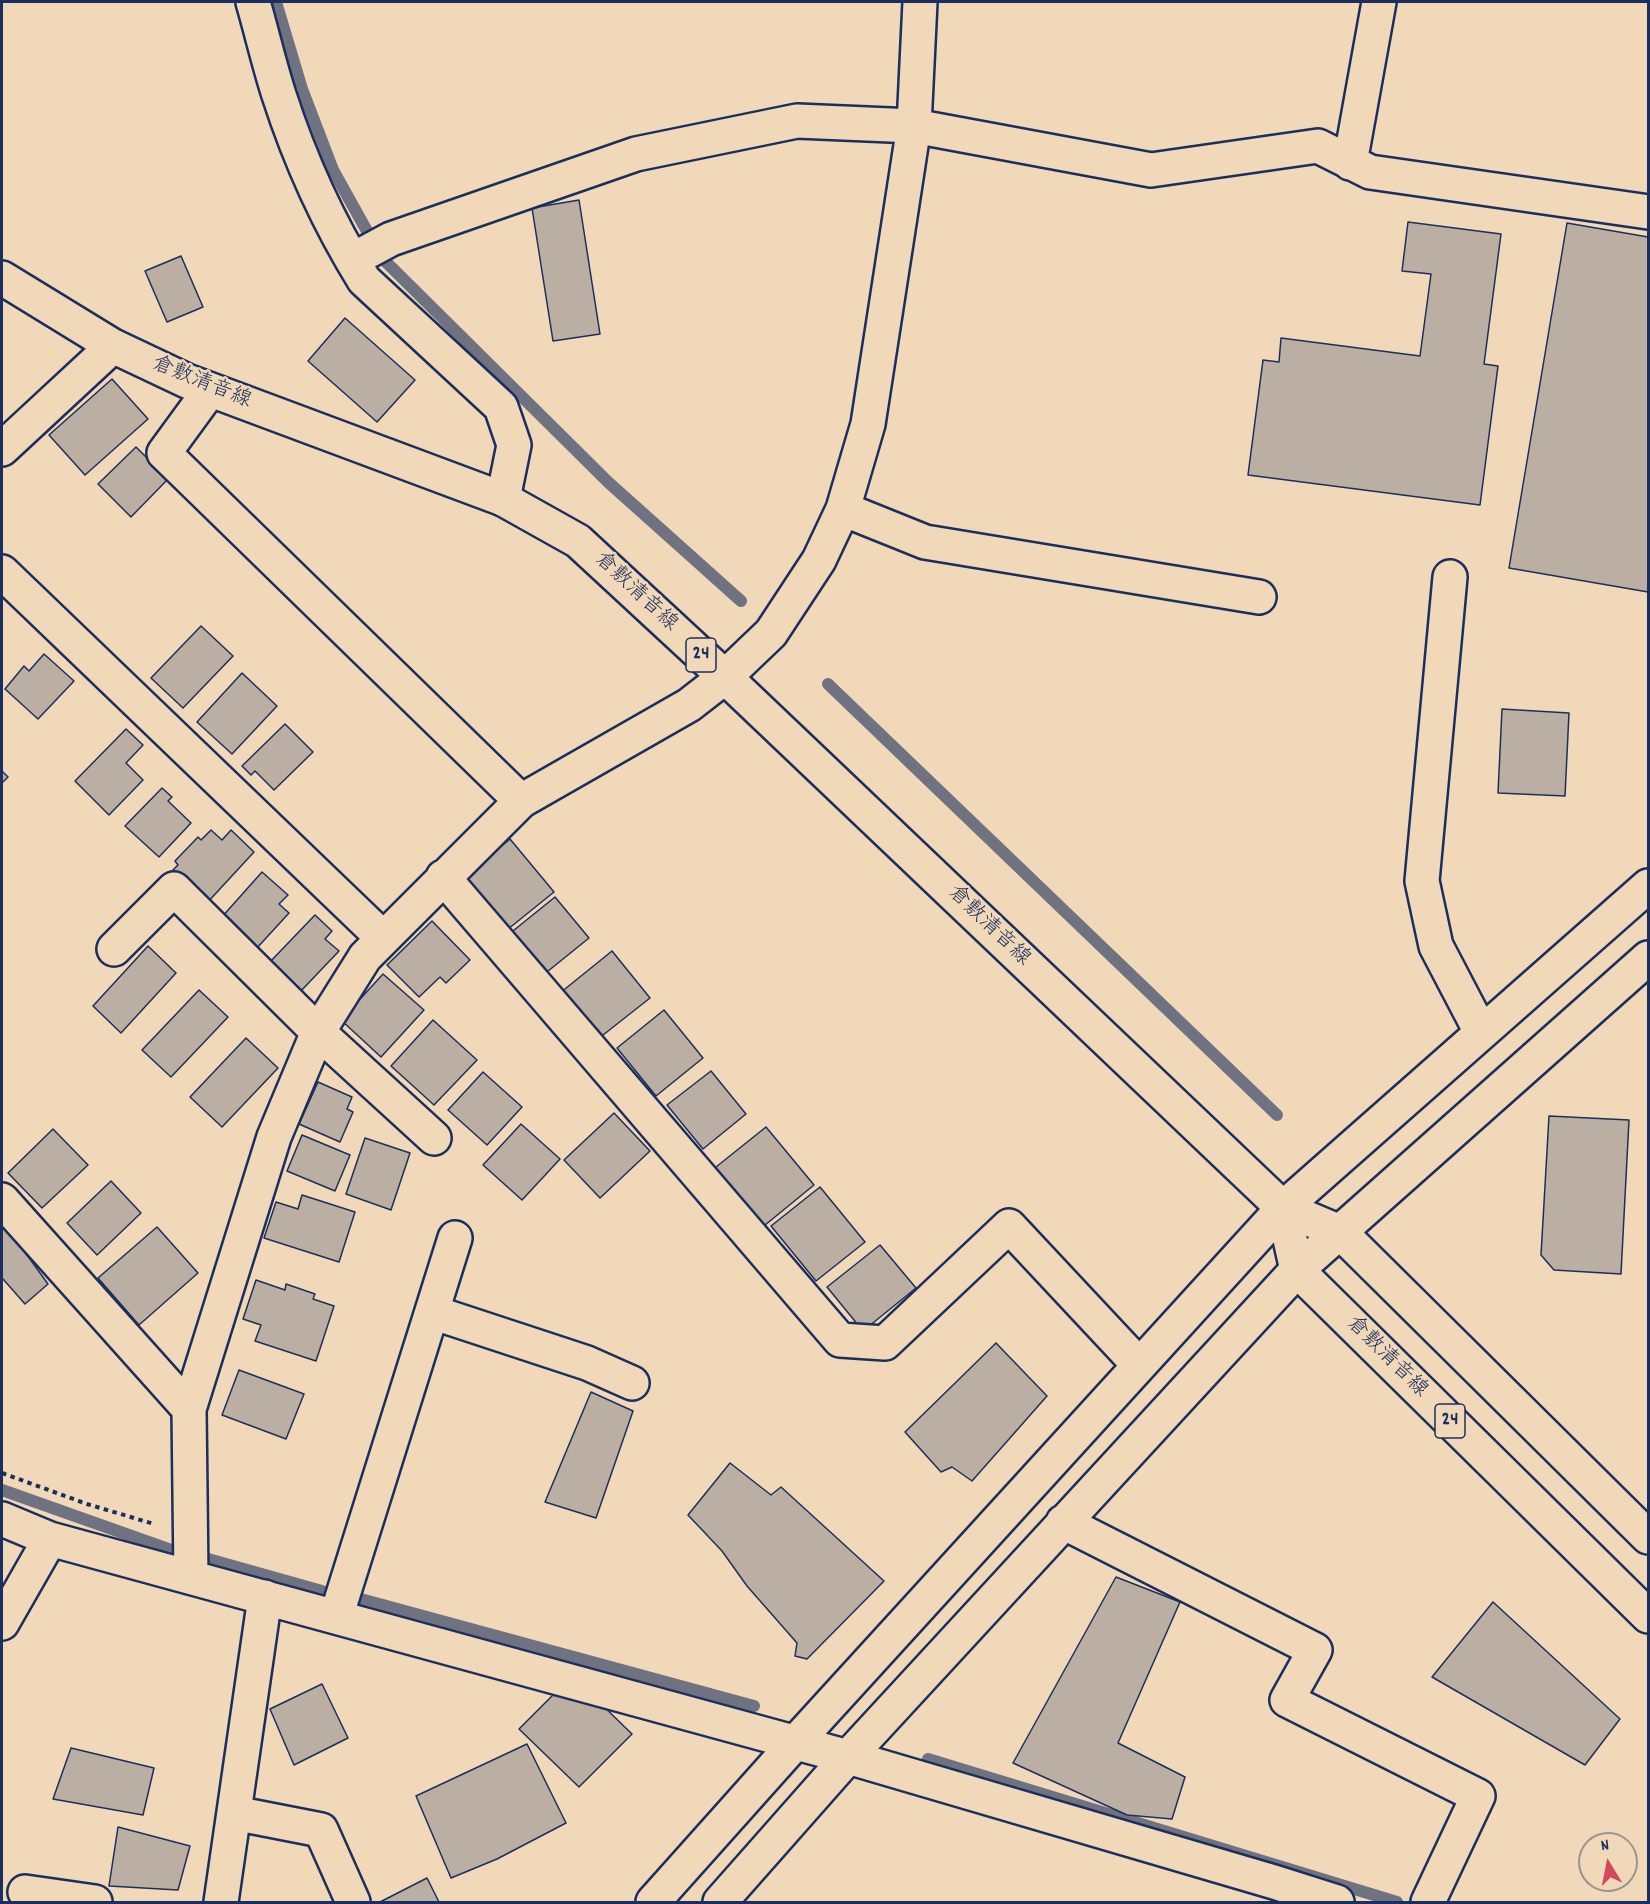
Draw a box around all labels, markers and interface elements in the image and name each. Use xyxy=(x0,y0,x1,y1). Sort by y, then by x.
street label: 倉敷清音線 xyxy=(148,353,254,415)
street label: 倉敷清音線 xyxy=(588,548,682,638)
road number: 24 xyxy=(686,638,716,672)
street label: 倉敷清音線 xyxy=(941,881,1035,973)
street label: 倉敷清音線 xyxy=(1340,1312,1432,1404)
road number: 24 xyxy=(1435,1404,1465,1438)
north arrow xyxy=(1578,1832,1638,1892)
text: N xyxy=(1599,1834,1611,1858)

